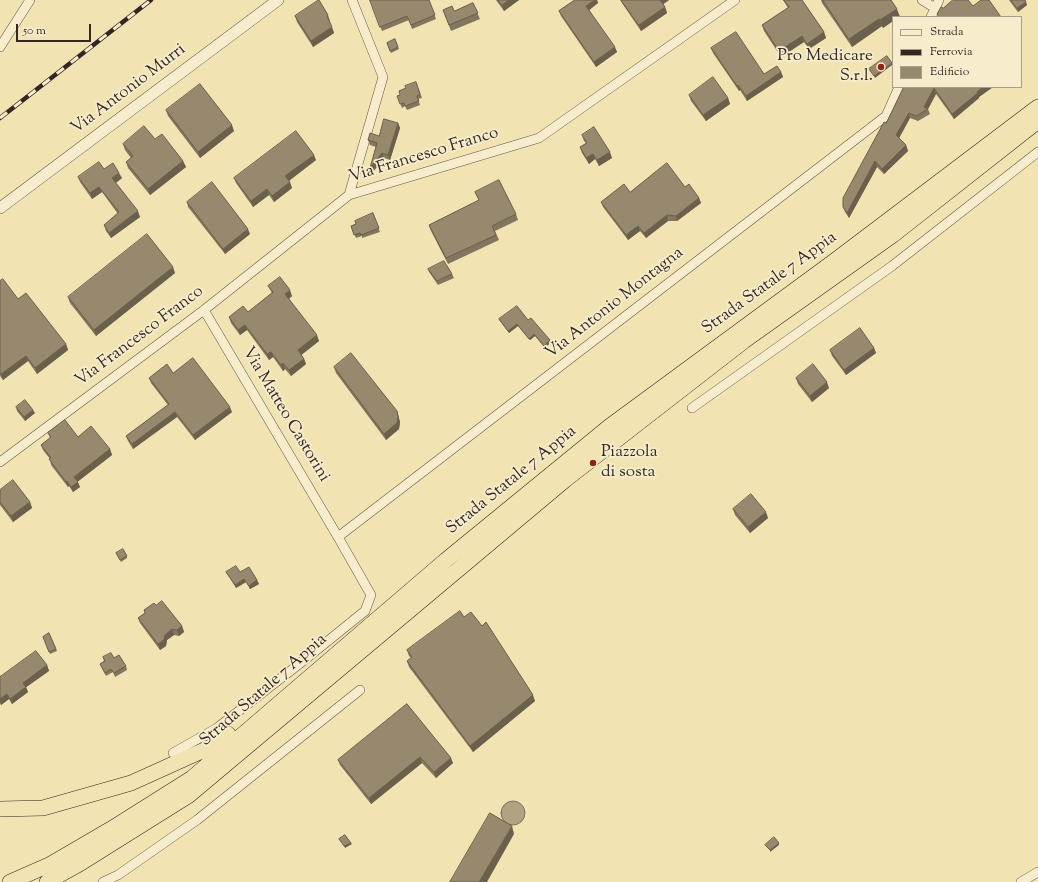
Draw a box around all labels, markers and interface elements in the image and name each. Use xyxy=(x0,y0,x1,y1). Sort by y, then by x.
scale bar xyxy=(18,16,93,42)
legend xyxy=(892,16,1022,88)
text: 50 m xyxy=(23,22,46,40)
text: Strada xyxy=(930,23,963,41)
street label: Via Antonio Murri xyxy=(68,40,190,140)
text: Ferrovia xyxy=(930,43,973,61)
place label: Pro Medicare S.r.l. xyxy=(777,47,873,87)
marker: Pro Medicare S.r.l. xyxy=(876,62,886,72)
text: Edificio xyxy=(930,63,969,81)
street label: Via Francesco Franco xyxy=(347,124,501,188)
street label: Strada Statale 7 Appia xyxy=(699,228,841,340)
street label: Via Antonio Montagna xyxy=(542,244,688,364)
street label: Via Francesco Franco xyxy=(72,282,208,392)
street label: Via Matteo Castorini xyxy=(237,344,333,486)
street label: Strada Statale 7 Appia xyxy=(443,422,581,540)
place label: Piazzola di sosta xyxy=(601,443,658,483)
marker: Piazzola di sosta xyxy=(588,458,598,468)
street label: Strada Statale 7 Appia xyxy=(196,630,332,752)

